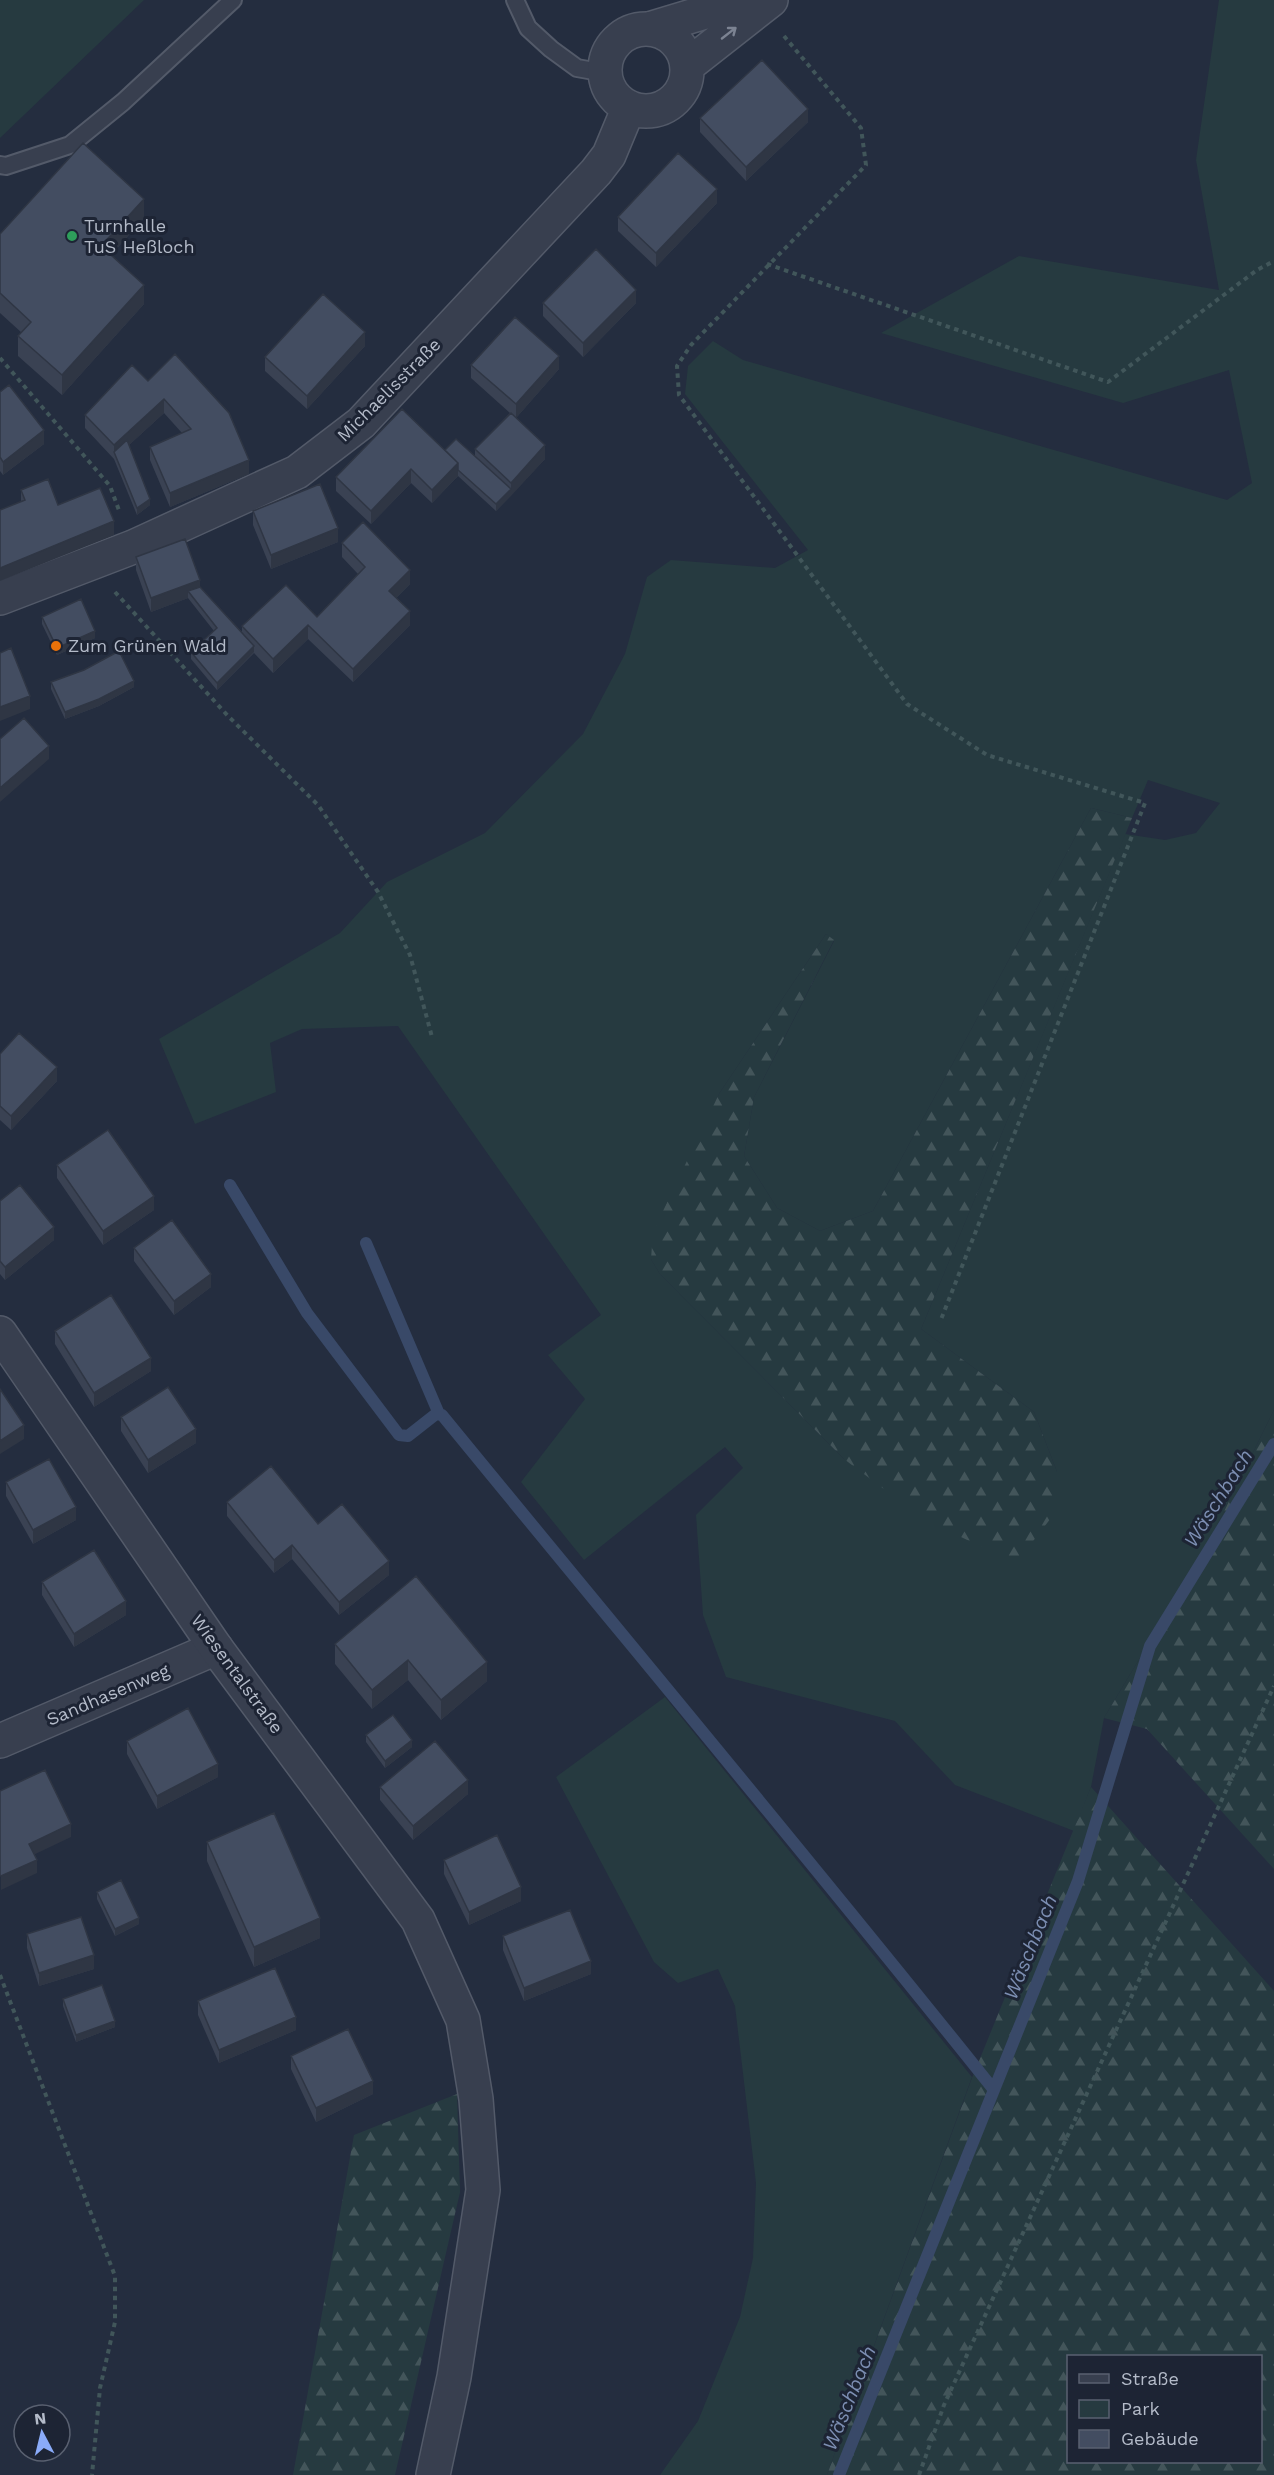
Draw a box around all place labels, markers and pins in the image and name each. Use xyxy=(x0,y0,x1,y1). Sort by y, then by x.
place label: Turnhalle TuS Heßloch xyxy=(84,215,195,257)
marker: Turnhalle TuS Heßloch xyxy=(65,229,79,243)
place label: Zum Grünen Wald xyxy=(68,635,227,656)
marker: Zum Grünen Wald xyxy=(49,639,63,653)

